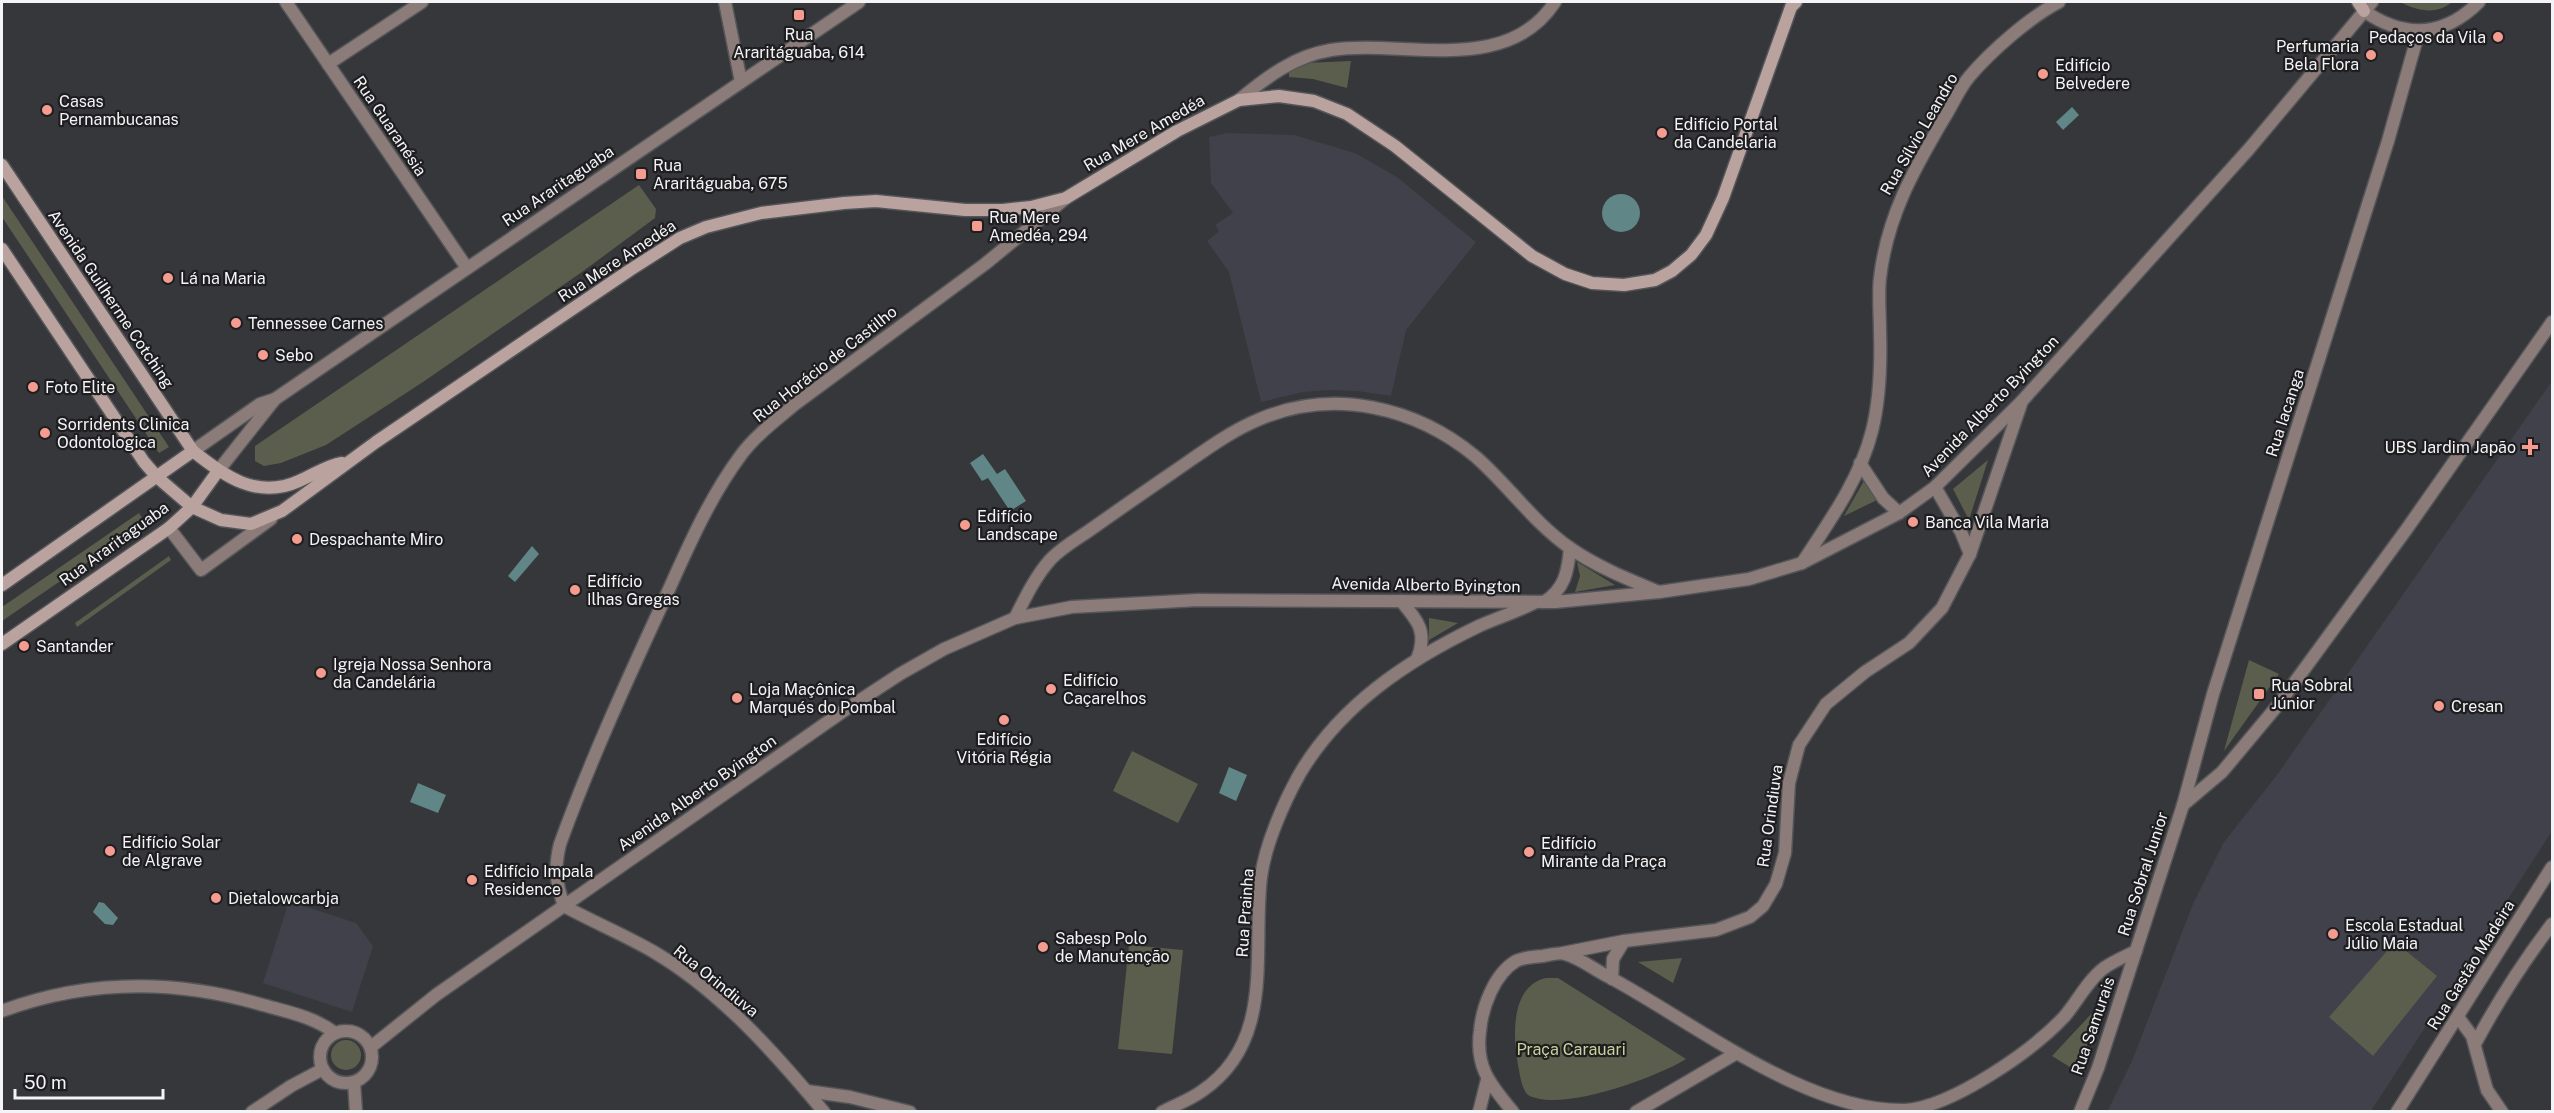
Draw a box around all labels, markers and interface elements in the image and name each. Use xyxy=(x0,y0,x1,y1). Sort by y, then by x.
marker: Rua Araritáguaba, 614 xyxy=(792,8,806,22)
place label: Rua Araritáguaba, 614 xyxy=(733,25,865,62)
place label: Pedaços da Vila xyxy=(2369,28,2486,47)
marker: Pedaços da Vila xyxy=(2491,30,2505,44)
place label: Perfumaria Bela Flora xyxy=(2276,37,2359,74)
marker: Perfumaria Bela Flora xyxy=(2364,48,2378,62)
place label: Edifício Belvedere xyxy=(2055,56,2130,93)
marker: Edifício Belvedere xyxy=(2036,67,2050,81)
street label: Rua Sílvio Leandro xyxy=(1876,70,1962,198)
street label: Rua Guaranésia xyxy=(350,72,430,180)
street label: Rua Mere Amedéa xyxy=(1080,91,1208,175)
place label: Casas Pernambucanas xyxy=(59,92,179,129)
marker: Casas Pernambucanas xyxy=(40,103,54,117)
place label: Edifício Portal da Candelaria xyxy=(1674,115,1778,152)
marker: Edifício Portal da Candelaria xyxy=(1655,126,1669,140)
street label: Rua Araritaguaba xyxy=(499,142,617,230)
place label: Rua Araritáguaba, 675 xyxy=(653,156,788,193)
marker: Rua Araritáguaba, 675 xyxy=(634,167,648,181)
street label: Avenida Guilherme Cotching xyxy=(44,206,178,392)
place label: Rua Mere Amedéa, 294 xyxy=(989,208,1088,245)
street label: Rua Mere Amedéa xyxy=(555,216,679,306)
marker: Rua Mere Amedéa, 294 xyxy=(970,219,984,233)
place label: Lá na Maria xyxy=(180,269,266,288)
marker: Lá na Maria xyxy=(161,271,175,285)
street label: Rua Horácio de Castilho xyxy=(749,302,901,426)
place label: Tennessee Carnes xyxy=(248,314,383,333)
marker: Tennessee Carnes xyxy=(229,316,243,330)
street label: Avenida Alberto Byington xyxy=(1917,331,2063,481)
place label: Sebo xyxy=(275,346,313,365)
marker: Sebo xyxy=(256,348,270,362)
street label: Rua Iacanga xyxy=(2262,367,2308,459)
place label: Foto Elite xyxy=(45,378,115,397)
marker: Foto Elite xyxy=(26,380,40,394)
place label: Sorridents Clinica Odontologica xyxy=(57,415,189,452)
marker: Sorridents Clinica Odontologica xyxy=(38,426,52,440)
place label: UBS Jardim Japão xyxy=(2384,438,2516,457)
marker: UBS Jardim Japão xyxy=(2521,438,2539,456)
street label: Rua Araritaguaba xyxy=(56,498,172,590)
place label: Edifício Landscape xyxy=(977,507,1058,544)
place label: Banca Vila Maria xyxy=(1925,513,2049,532)
marker: Banca Vila Maria xyxy=(1906,515,1920,529)
marker: Edifício Landscape xyxy=(958,518,972,532)
place label: Despachante Miro xyxy=(309,530,443,549)
marker: Despachante Miro xyxy=(290,532,304,546)
place label: Edifício Ilhas Gregas xyxy=(587,572,680,609)
street label: Avenida Alberto Byington xyxy=(1331,574,1521,596)
marker: Edifício Ilhas Gregas xyxy=(568,583,582,597)
place label: Santander xyxy=(36,637,114,656)
marker: Santander xyxy=(17,639,31,653)
place label: Igreja Nossa Senhora da Candelária xyxy=(333,655,491,692)
marker: Igreja Nossa Senhora da Candelária xyxy=(314,666,328,680)
place label: Edifício Caçarelhos xyxy=(1063,671,1146,708)
place label: Rua Sobral Júnior xyxy=(2271,676,2353,713)
place label: Loja Maçônica Marqués do Pombal xyxy=(749,680,896,717)
marker: Edifício Caçarelhos xyxy=(1044,682,1058,696)
marker: Rua Sobral Júnior xyxy=(2252,687,2266,701)
marker: Loja Maçônica Marqués do Pombal xyxy=(730,691,744,705)
place label: Cresan xyxy=(2451,697,2503,716)
marker: Cresan xyxy=(2432,699,2446,713)
marker: Edifício Vitória Régia xyxy=(997,713,1011,727)
place label: Edifício Vitória Régia xyxy=(956,730,1052,767)
street label: Avenida Alberto Byington xyxy=(614,731,780,855)
street label: Rua Orindiuva xyxy=(1753,763,1787,869)
street label: Rua Sobral Junior xyxy=(2114,809,2172,939)
place label: Edifício Solar de Algrave xyxy=(122,833,221,870)
place label: Edifício Mirante da Praça xyxy=(1541,834,1666,871)
marker: Edifício Solar de Algrave xyxy=(103,844,117,858)
marker: Edifício Mirante da Praça xyxy=(1522,845,1536,859)
place label: Edifício Impala Residence xyxy=(484,862,593,899)
street label: Rua Prainha xyxy=(1232,868,1258,958)
marker: Edifício Impala Residence xyxy=(465,873,479,887)
place label: Dietalowcarbja xyxy=(228,889,339,908)
marker: Dietalowcarbja xyxy=(209,891,223,905)
street label: Rua Gastão Madeira xyxy=(2423,897,2519,1033)
place label: Escola Estadual Júlio Maia xyxy=(2345,916,2463,953)
marker: Escola Estadual Júlio Maia xyxy=(2326,927,2340,941)
place label: Sabesp Polo de Manutenção xyxy=(1055,929,1170,966)
marker: Sabesp Polo de Manutenção xyxy=(1036,940,1050,954)
street label: Rua Orindiuva xyxy=(670,941,762,1021)
street label: Rua Samurais xyxy=(2067,975,2119,1077)
park label: Praça Carauari xyxy=(1516,1040,1626,1059)
scale bar xyxy=(15,1062,164,1100)
text: 50 m xyxy=(24,1072,67,1093)

